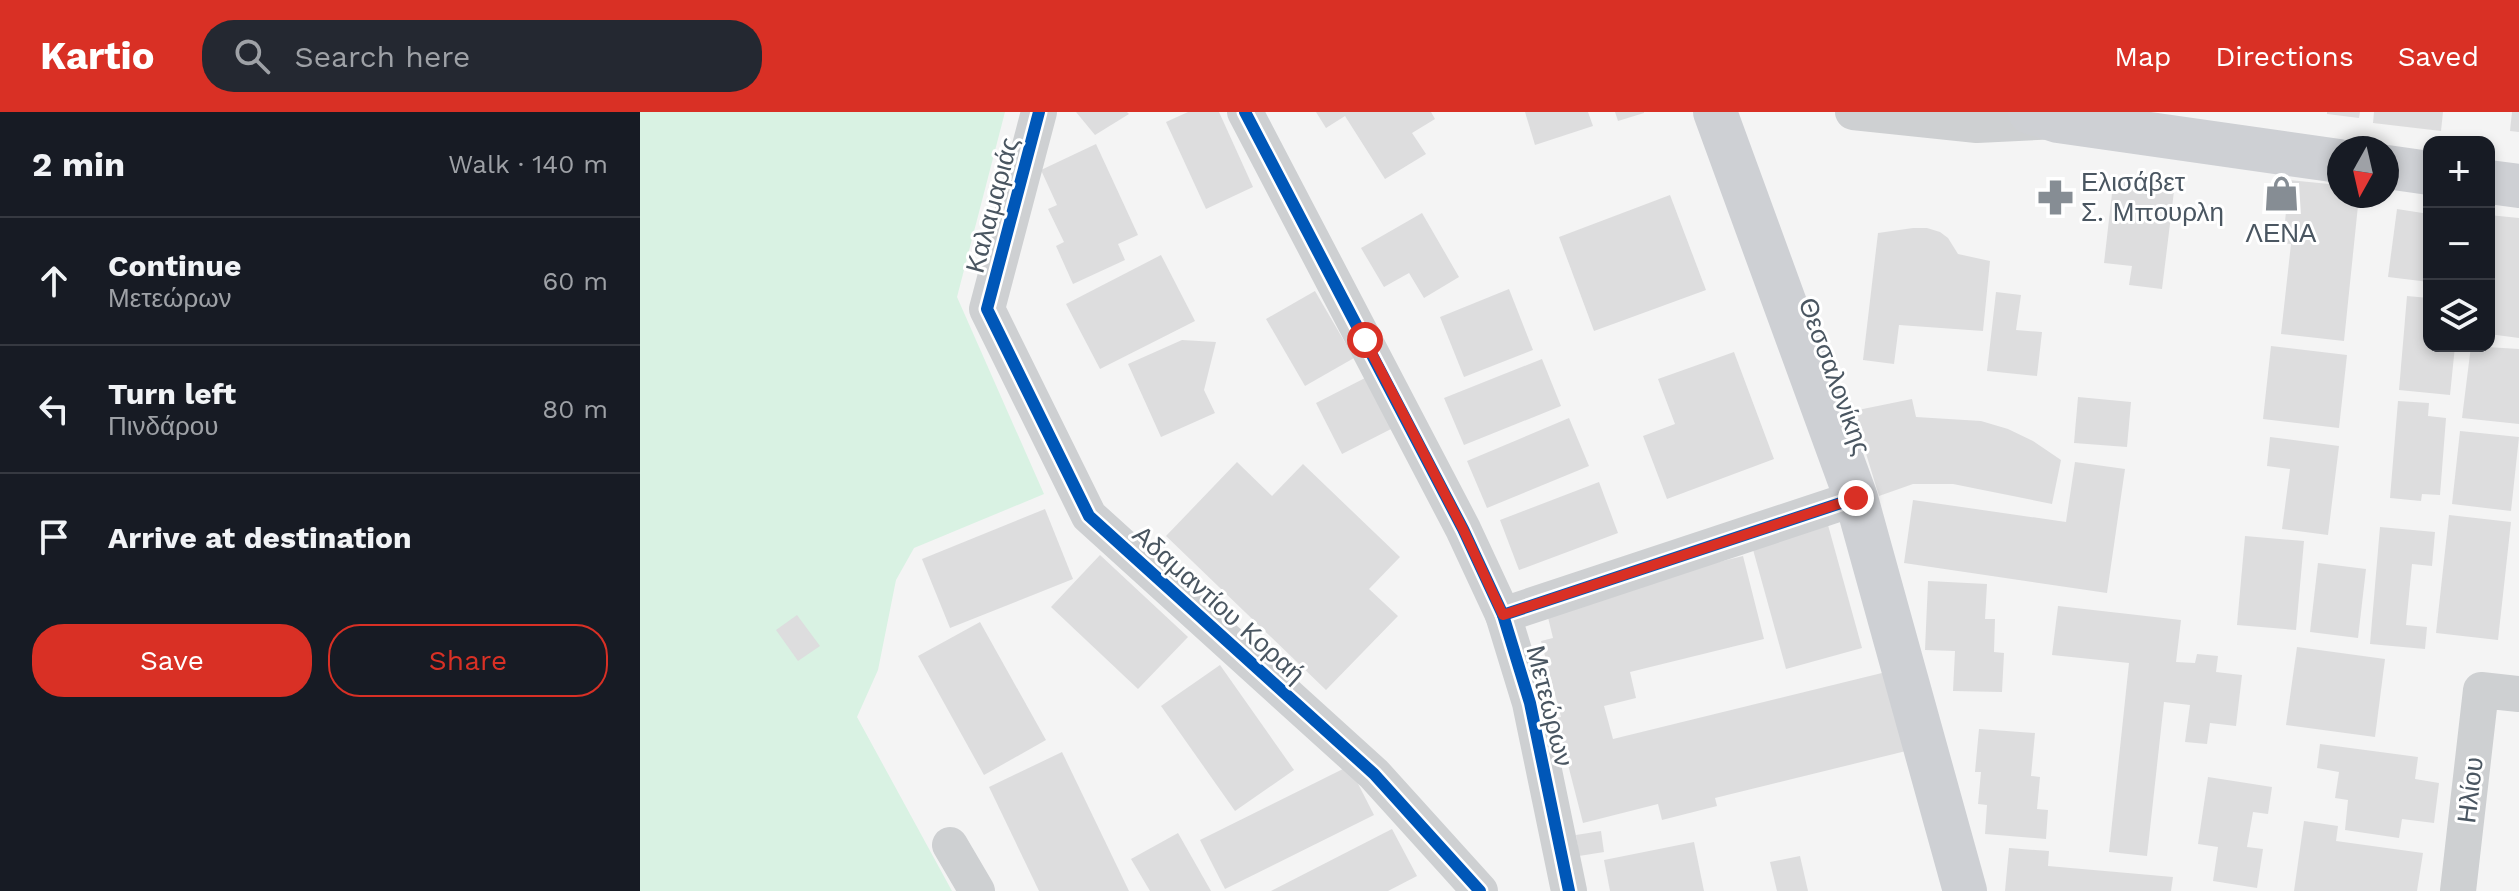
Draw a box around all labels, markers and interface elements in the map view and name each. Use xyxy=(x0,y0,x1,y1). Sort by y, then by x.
search box xyxy=(202,20,762,92)
text: Kartio xyxy=(40,34,154,78)
icon: search xyxy=(230,34,274,78)
text: Search here xyxy=(294,39,470,74)
text: Map xyxy=(2114,40,2171,73)
text: Directions xyxy=(2215,40,2354,73)
text: Saved xyxy=(2398,40,2479,73)
street label: Καλαμαριάς xyxy=(960,134,1024,276)
north arrow xyxy=(2327,136,2399,208)
map controls xyxy=(2423,136,2495,352)
button: + xyxy=(2423,136,2495,208)
text: 2 min xyxy=(32,144,125,184)
text: Walk · 140 m xyxy=(448,149,608,179)
place label: Ελισάβετ Σ. Μπουρλη xyxy=(2081,167,2224,227)
shop icon: ΛΕΝΑ xyxy=(2262,175,2300,213)
pharmacy icon: Ελισάβετ Σ. Μπουρλη xyxy=(2036,178,2074,216)
button: − xyxy=(2423,208,2495,280)
place label: ΛΕΝΑ xyxy=(2246,218,2317,248)
text: Continue xyxy=(108,248,241,283)
icon: ahead xyxy=(32,259,76,303)
text: 60 m xyxy=(542,266,608,296)
button: layers xyxy=(2423,280,2495,352)
text: Μετεώρων xyxy=(108,283,232,313)
street label: Θεσσαλονίκης xyxy=(1793,293,1877,459)
route start xyxy=(1347,322,1383,358)
text: Turn left xyxy=(108,376,236,411)
icon: left xyxy=(32,387,76,431)
text: 80 m xyxy=(542,394,608,424)
text: Πινδάρου xyxy=(108,411,219,441)
route end xyxy=(1838,480,1874,516)
icon: arrive xyxy=(32,515,76,559)
street label: Αδαμαντίου Κοραή xyxy=(1127,519,1311,689)
text: Arrive at destination xyxy=(108,520,412,555)
button: Save xyxy=(32,624,312,697)
button: Share xyxy=(328,624,608,697)
street label: Μετεώρων xyxy=(1521,642,1579,770)
street label: Ηλίου xyxy=(2451,755,2489,825)

